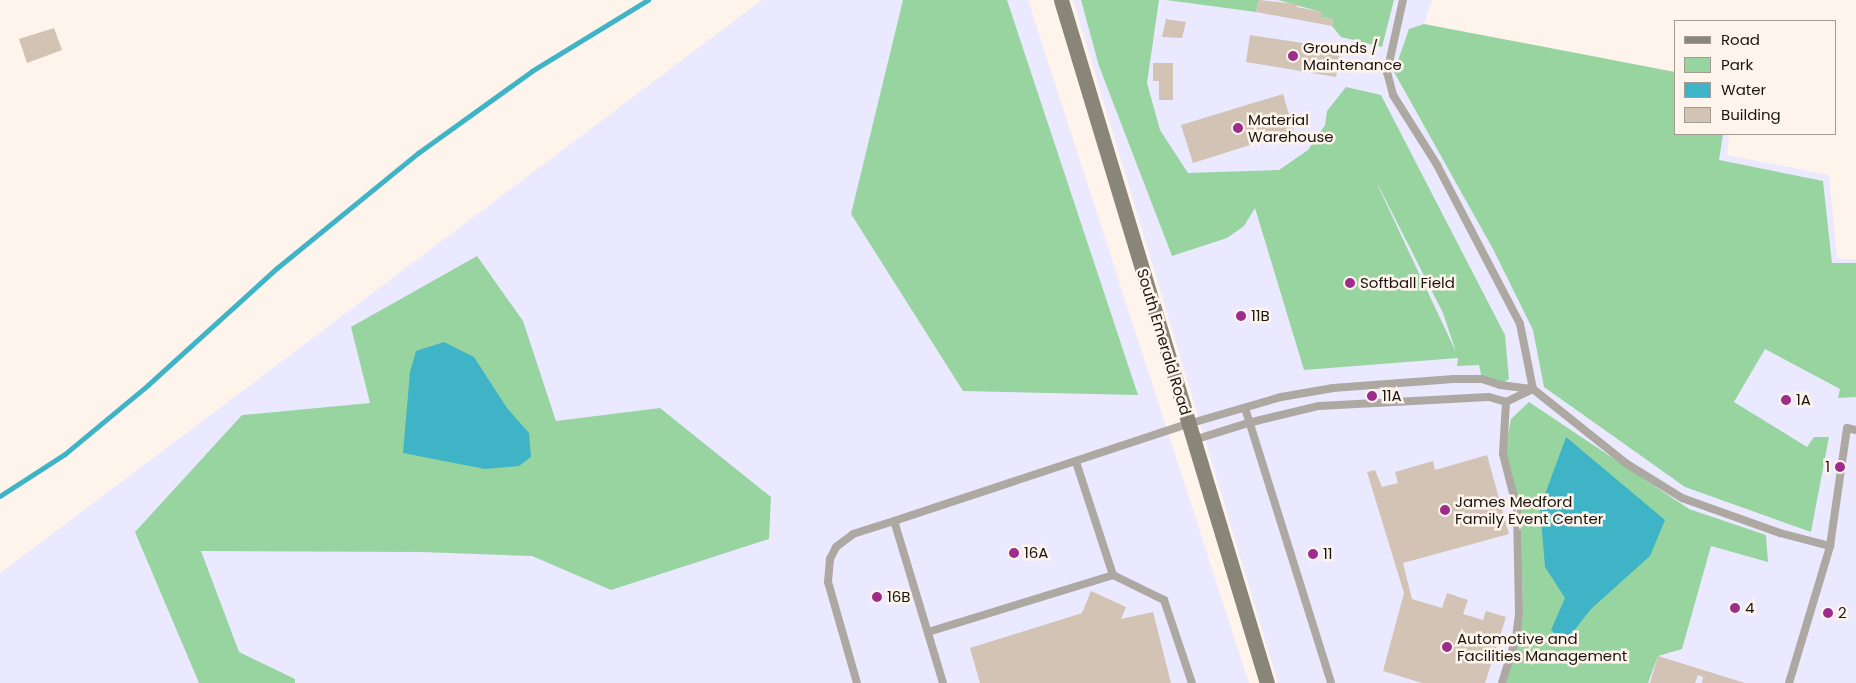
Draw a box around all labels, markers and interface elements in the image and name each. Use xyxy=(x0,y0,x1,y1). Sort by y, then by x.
legend xyxy=(1674,20,1836,135)
text: Road xyxy=(1721,29,1760,50)
place label: Grounds / Maintenance xyxy=(1303,38,1402,73)
marker: Grounds / Maintenance xyxy=(1287,50,1299,62)
text: Park xyxy=(1721,54,1753,75)
text: Water xyxy=(1721,79,1766,100)
text: Building xyxy=(1721,104,1781,125)
place label: Material Warehouse xyxy=(1248,110,1334,145)
marker: Material Warehouse xyxy=(1232,122,1244,134)
street label: South Emerald Road xyxy=(1133,267,1195,417)
place label: Softball Field xyxy=(1360,274,1455,292)
marker: Softball Field xyxy=(1344,277,1356,289)
place label: 11B xyxy=(1251,307,1270,325)
marker: 11B xyxy=(1235,310,1247,322)
place label: 11A xyxy=(1382,387,1402,405)
marker: 11A xyxy=(1366,390,1378,402)
place label: 1A xyxy=(1796,391,1811,409)
marker: 1A xyxy=(1780,394,1792,406)
place label: 1 xyxy=(1825,458,1830,476)
marker: 1 xyxy=(1834,461,1846,473)
place label: James Medford Family Event Center xyxy=(1455,492,1603,527)
marker: James Medford Family Event Center xyxy=(1439,504,1451,516)
place label: 16A xyxy=(1024,544,1048,562)
place label: 11 xyxy=(1323,545,1333,563)
marker: 16A xyxy=(1008,547,1020,559)
marker: 11 xyxy=(1307,548,1319,560)
place label: 16B xyxy=(887,588,911,606)
marker: 16B xyxy=(871,591,883,603)
place label: 4 xyxy=(1745,599,1754,617)
marker: 4 xyxy=(1729,602,1741,614)
place label: 2 xyxy=(1838,604,1847,622)
marker: 2 xyxy=(1822,607,1834,619)
place label: Automotive and Facilities Management xyxy=(1457,629,1627,664)
marker: Automotive and Facilities Management xyxy=(1441,641,1453,653)

